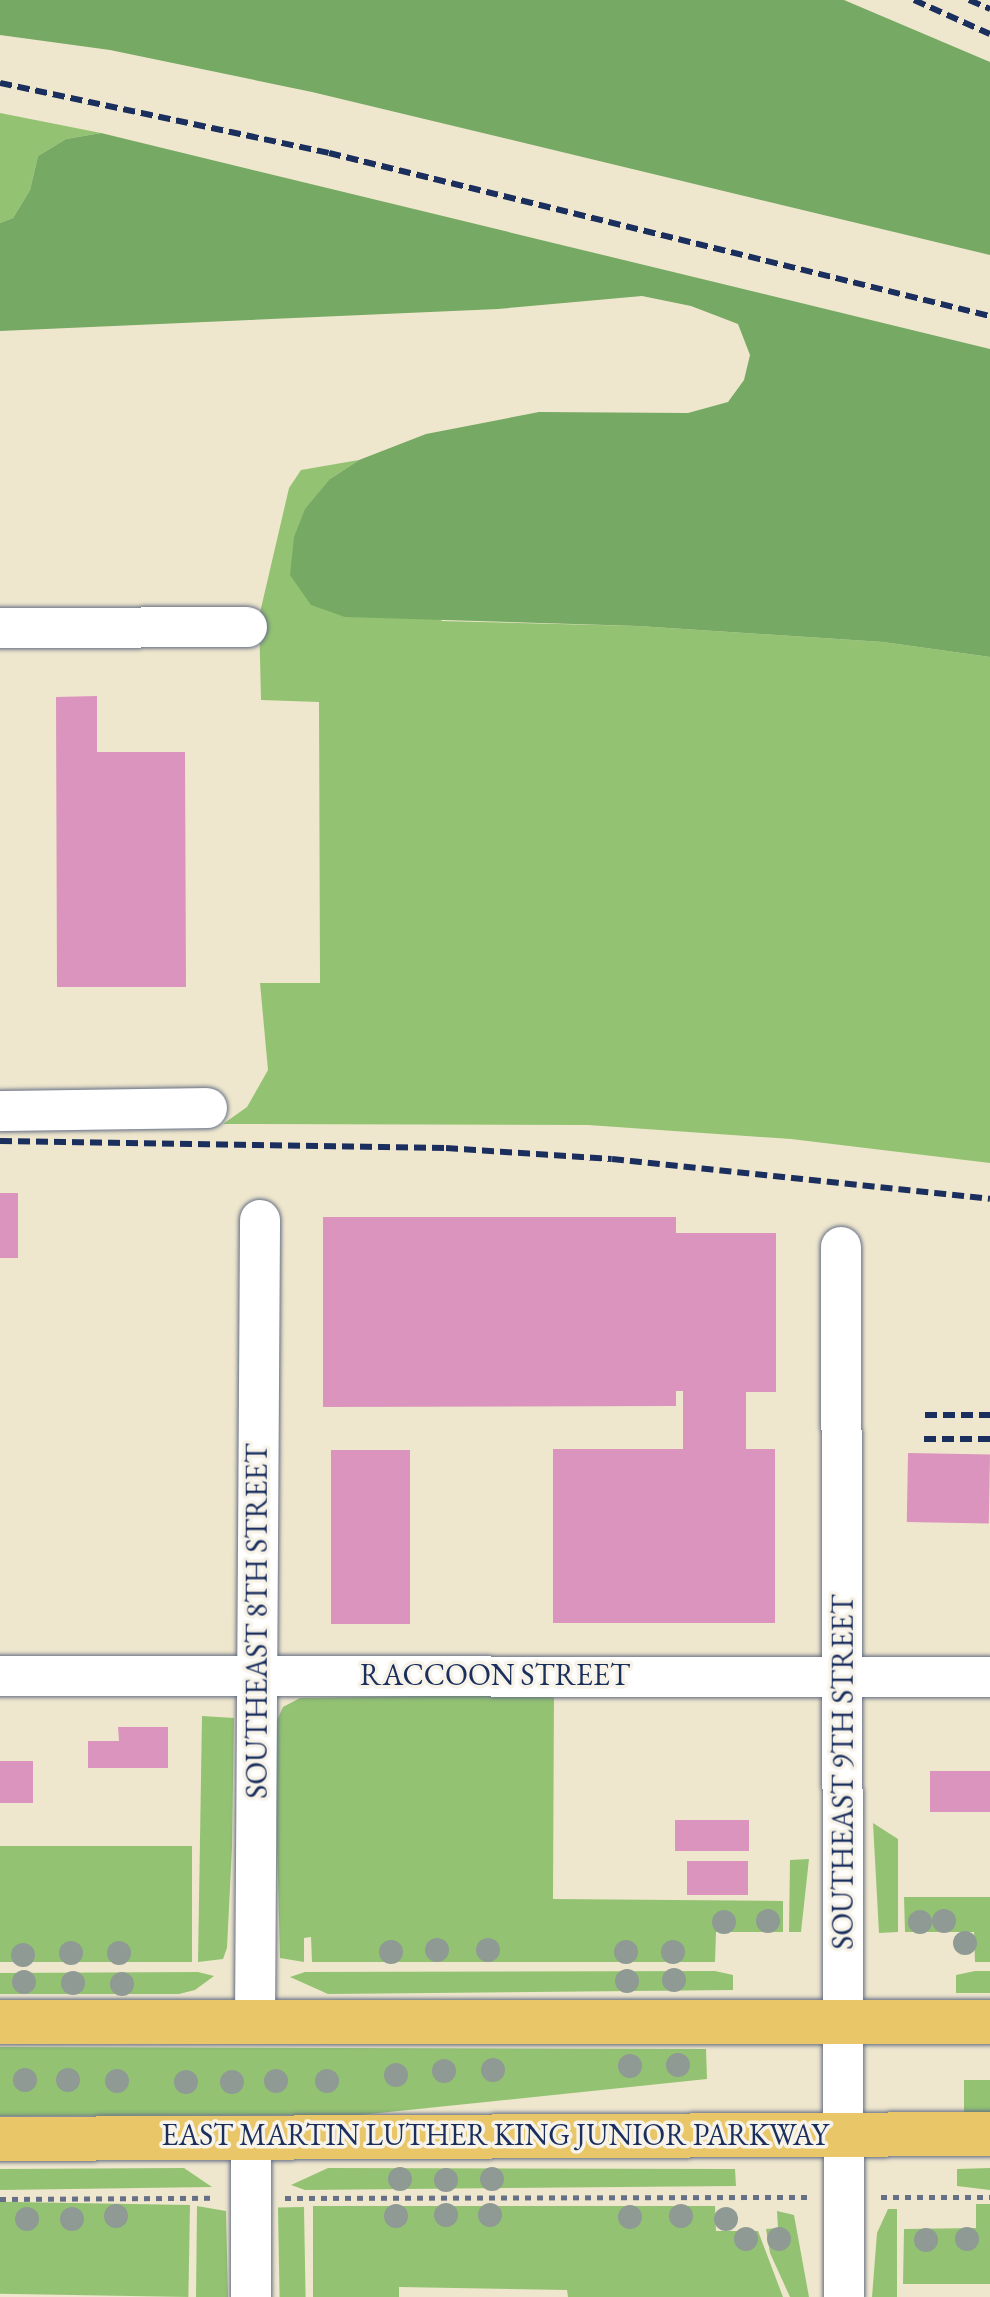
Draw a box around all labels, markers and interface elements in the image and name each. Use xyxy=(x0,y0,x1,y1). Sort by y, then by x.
street label: SOUTHEAST 8TH STREET xyxy=(239,1443,275,1799)
street label: SOUTHEAST 9TH STREET xyxy=(825,1594,861,1950)
street label: RACCOON STREET xyxy=(360,1657,630,1693)
street label: EAST MARTIN LUTHER KING JUNIOR PARKWAY xyxy=(161,2117,829,2153)

